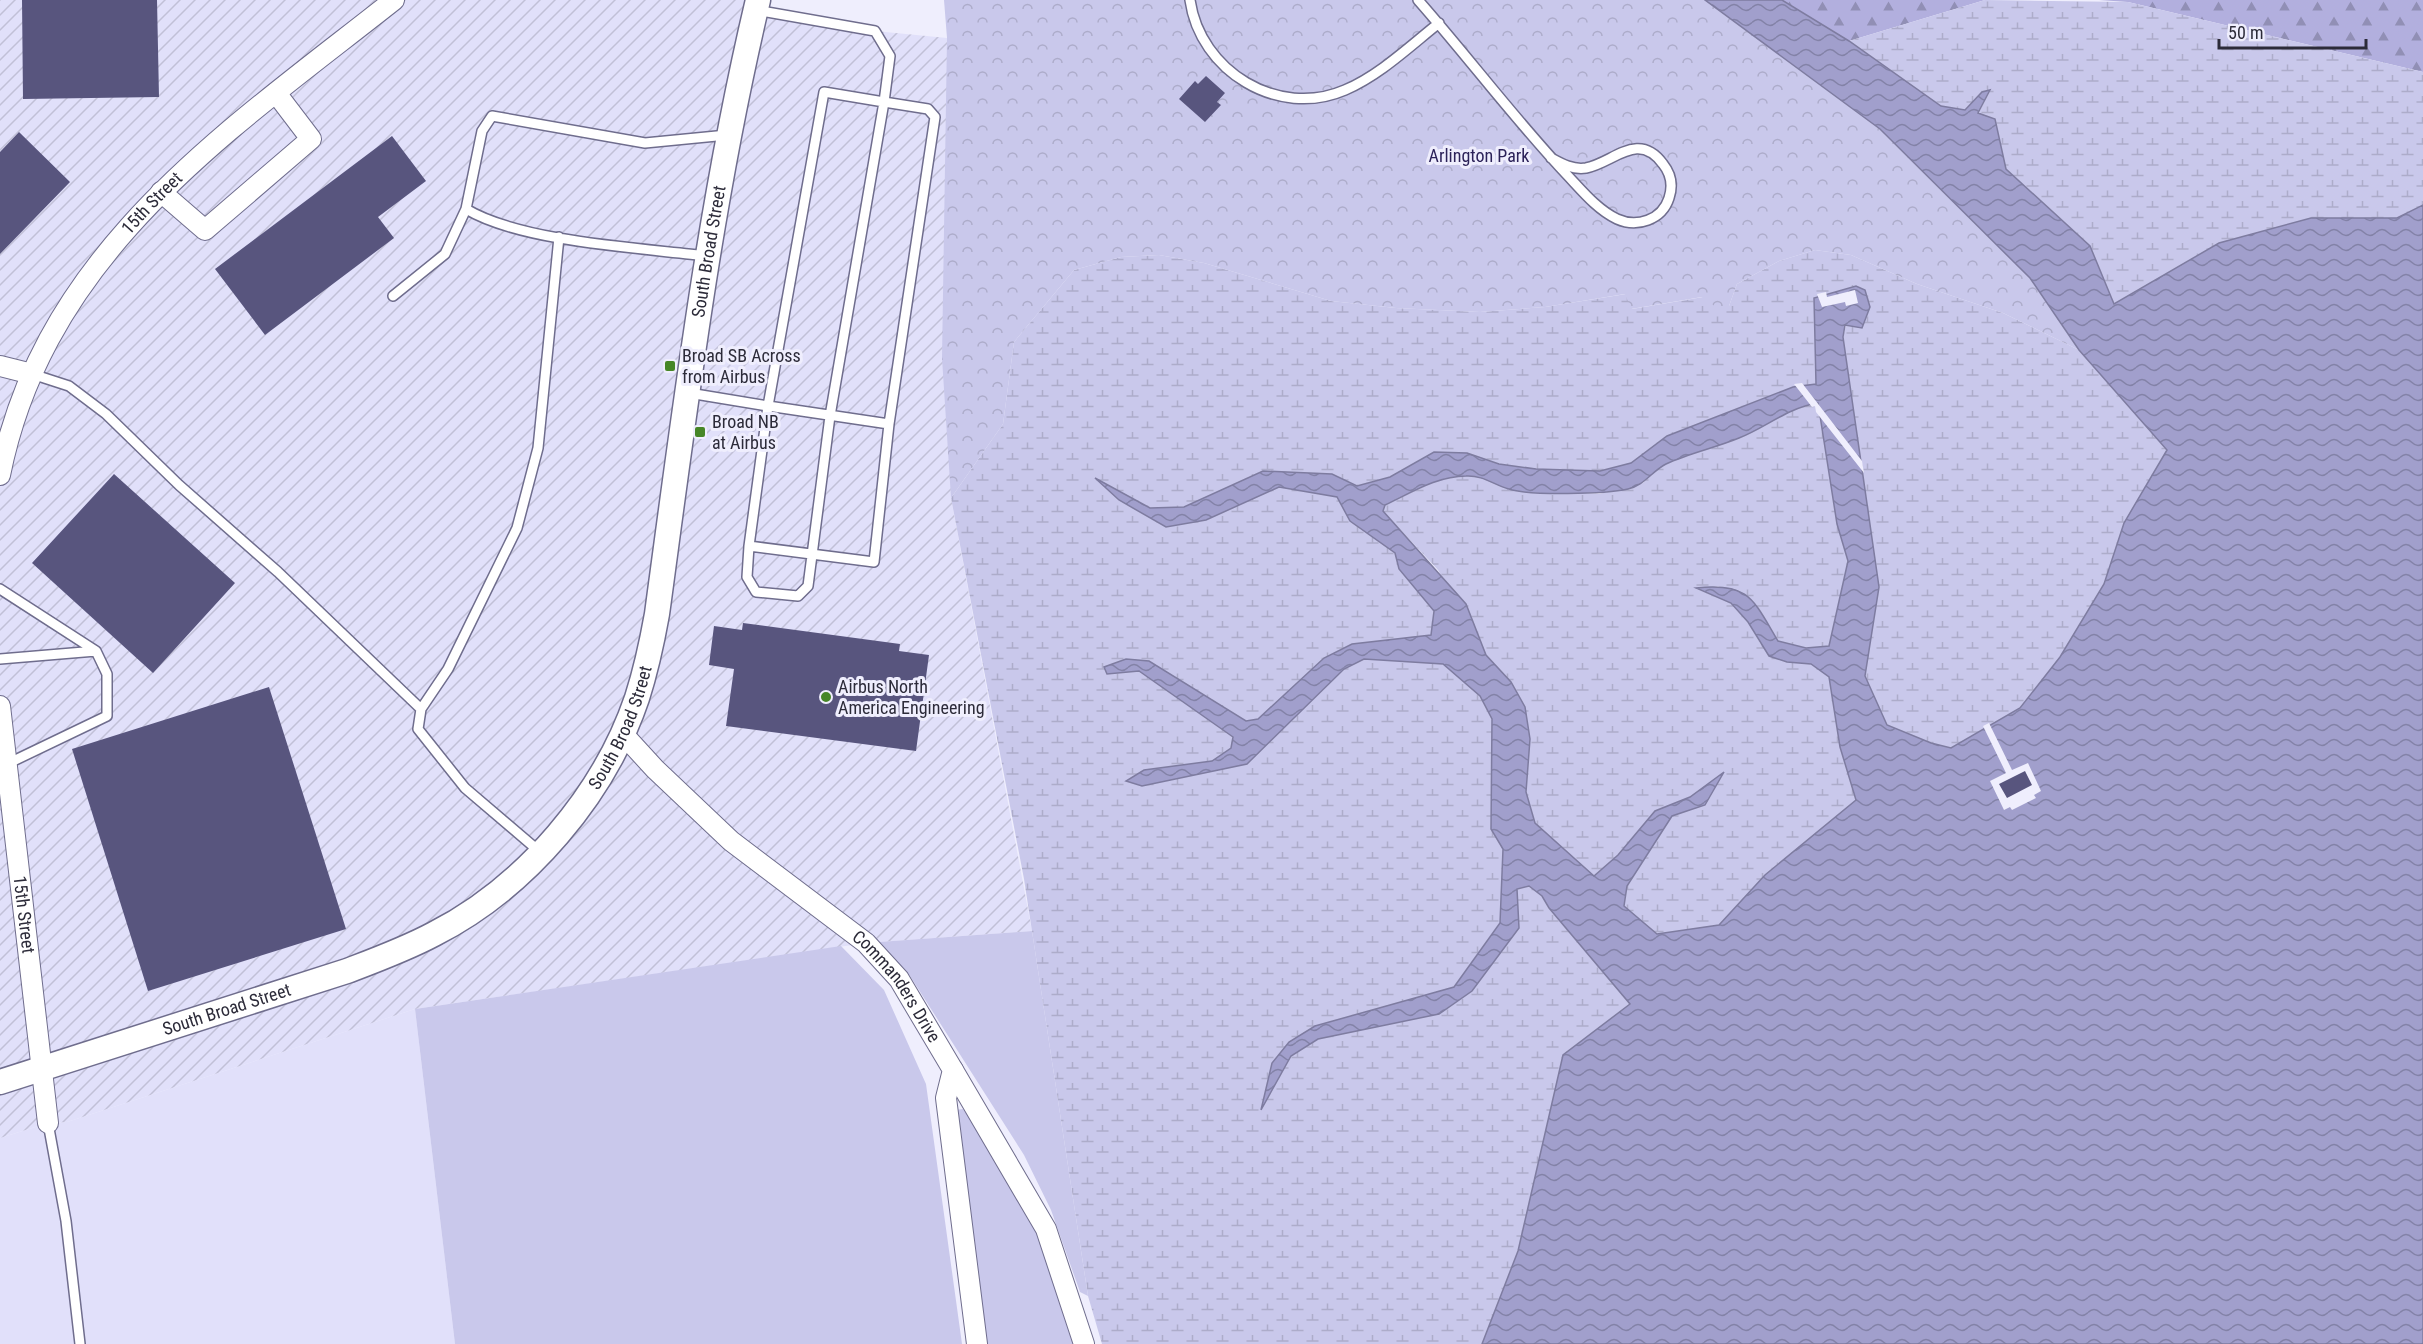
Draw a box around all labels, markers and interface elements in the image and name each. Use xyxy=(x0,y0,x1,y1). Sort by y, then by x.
scale bar xyxy=(2219,12,2366,50)
text: 50 m xyxy=(2228,22,2263,43)
park label: Arlington Park xyxy=(1429,145,1529,166)
street label: 15th Street xyxy=(117,167,186,238)
street label: South Broad Street xyxy=(687,184,730,319)
place label: Broad SB Across from Airbus xyxy=(682,345,801,387)
marker: Broad SB Across from Airbus xyxy=(663,359,677,373)
place label: Broad NB at Airbus xyxy=(712,411,779,453)
marker: Broad NB at Airbus xyxy=(693,425,707,439)
street label: South Broad Street xyxy=(584,663,656,793)
place label: Airbus North America Engineering xyxy=(838,676,985,718)
marker: Airbus North America Engineering xyxy=(819,690,833,704)
street label: 15th Street xyxy=(10,875,39,955)
street label: Commanders Drive xyxy=(849,926,945,1046)
street label: South Broad Street xyxy=(160,979,293,1039)

